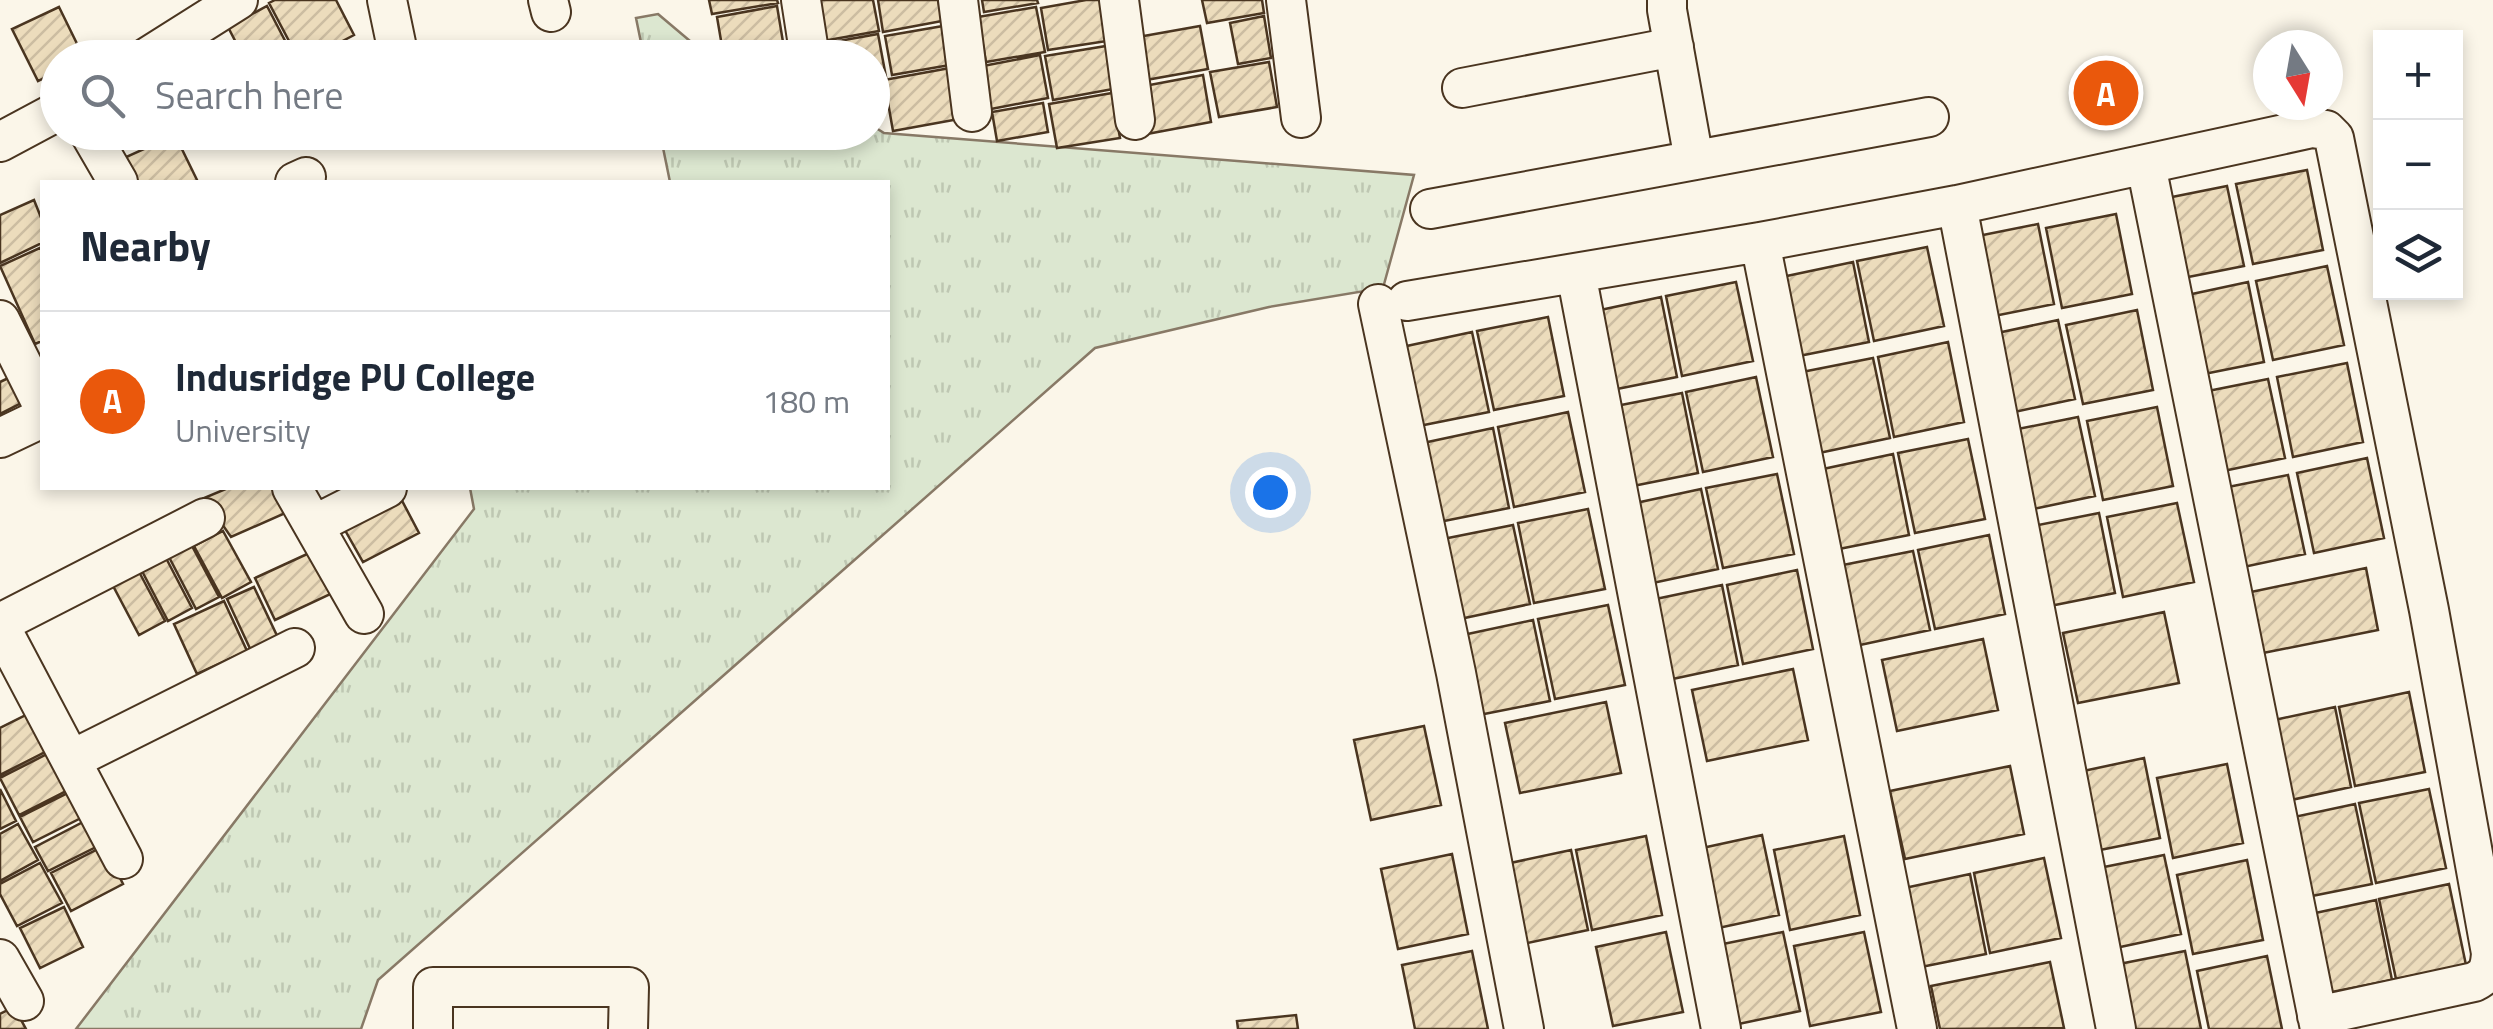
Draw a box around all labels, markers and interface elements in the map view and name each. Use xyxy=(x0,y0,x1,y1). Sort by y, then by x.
north arrow xyxy=(2253,30,2343,120)
map controls xyxy=(2373,30,2463,300)
button: + xyxy=(2373,30,2463,120)
search box xyxy=(40,40,890,150)
pin: A xyxy=(2074,56,2138,130)
text: Search here xyxy=(155,66,343,124)
icon: search xyxy=(75,68,130,123)
button: − xyxy=(2373,120,2463,210)
button: layers xyxy=(2373,210,2463,300)
text: Nearby xyxy=(80,213,211,277)
text: Indusridge PU College xyxy=(175,348,535,406)
text: A xyxy=(103,377,122,425)
text: 180 m xyxy=(762,377,850,425)
text: University xyxy=(175,406,311,454)
your location xyxy=(1245,467,1296,518)

